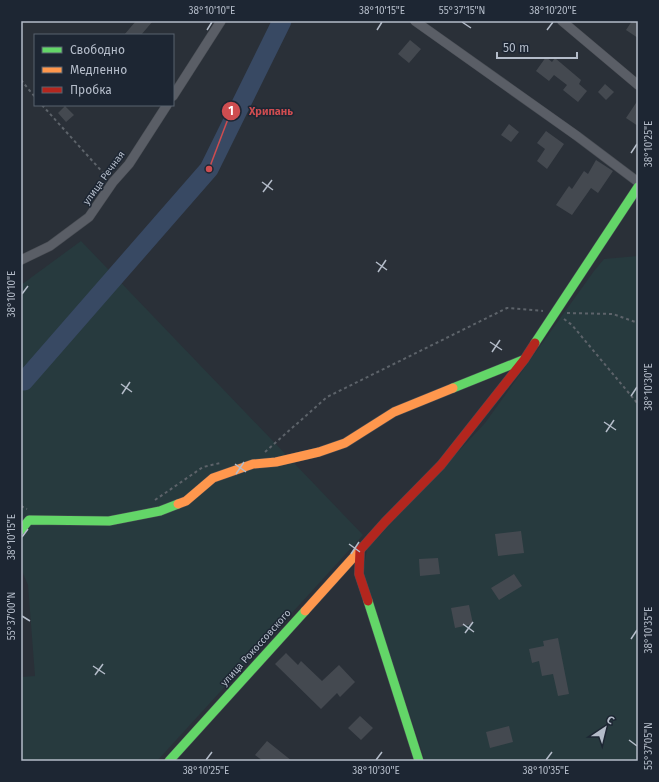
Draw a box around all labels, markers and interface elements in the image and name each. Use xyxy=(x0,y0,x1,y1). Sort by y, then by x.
text: 38°10'10"E xyxy=(189,5,235,17)
text: 38°10'15"E xyxy=(359,5,405,17)
text: 55°37'15"N xyxy=(439,5,485,17)
text: 38°10'20"E xyxy=(529,5,577,17)
legend xyxy=(34,34,174,106)
scale bar xyxy=(497,34,577,60)
text: 50 m xyxy=(503,41,529,55)
text: Свободно xyxy=(70,43,125,57)
text: Медленно xyxy=(70,63,127,77)
text: Пробка xyxy=(70,83,112,97)
callout: Хрипань xyxy=(221,99,301,122)
text: 1 xyxy=(228,104,234,118)
text: Хрипань xyxy=(248,105,293,118)
text: 38°10'25"E xyxy=(643,121,655,167)
street label: улица Речная xyxy=(80,149,128,207)
text: 38°10'10"E xyxy=(6,271,18,317)
text: 38°10'30"E xyxy=(643,363,655,411)
text: 38°10'15"E xyxy=(6,514,18,560)
text: 55°37'00"N xyxy=(6,592,18,640)
street label: улица Рокоссовского xyxy=(218,607,294,689)
text: 38°10'35"E xyxy=(643,607,655,653)
north arrow xyxy=(585,708,625,748)
text: С xyxy=(604,713,617,728)
text: 55°37'05"N xyxy=(643,722,655,770)
text: 38°10'25"E xyxy=(183,765,229,777)
text: 38°10'30"E xyxy=(352,765,400,777)
text: 38°10'35"E xyxy=(523,765,569,777)

